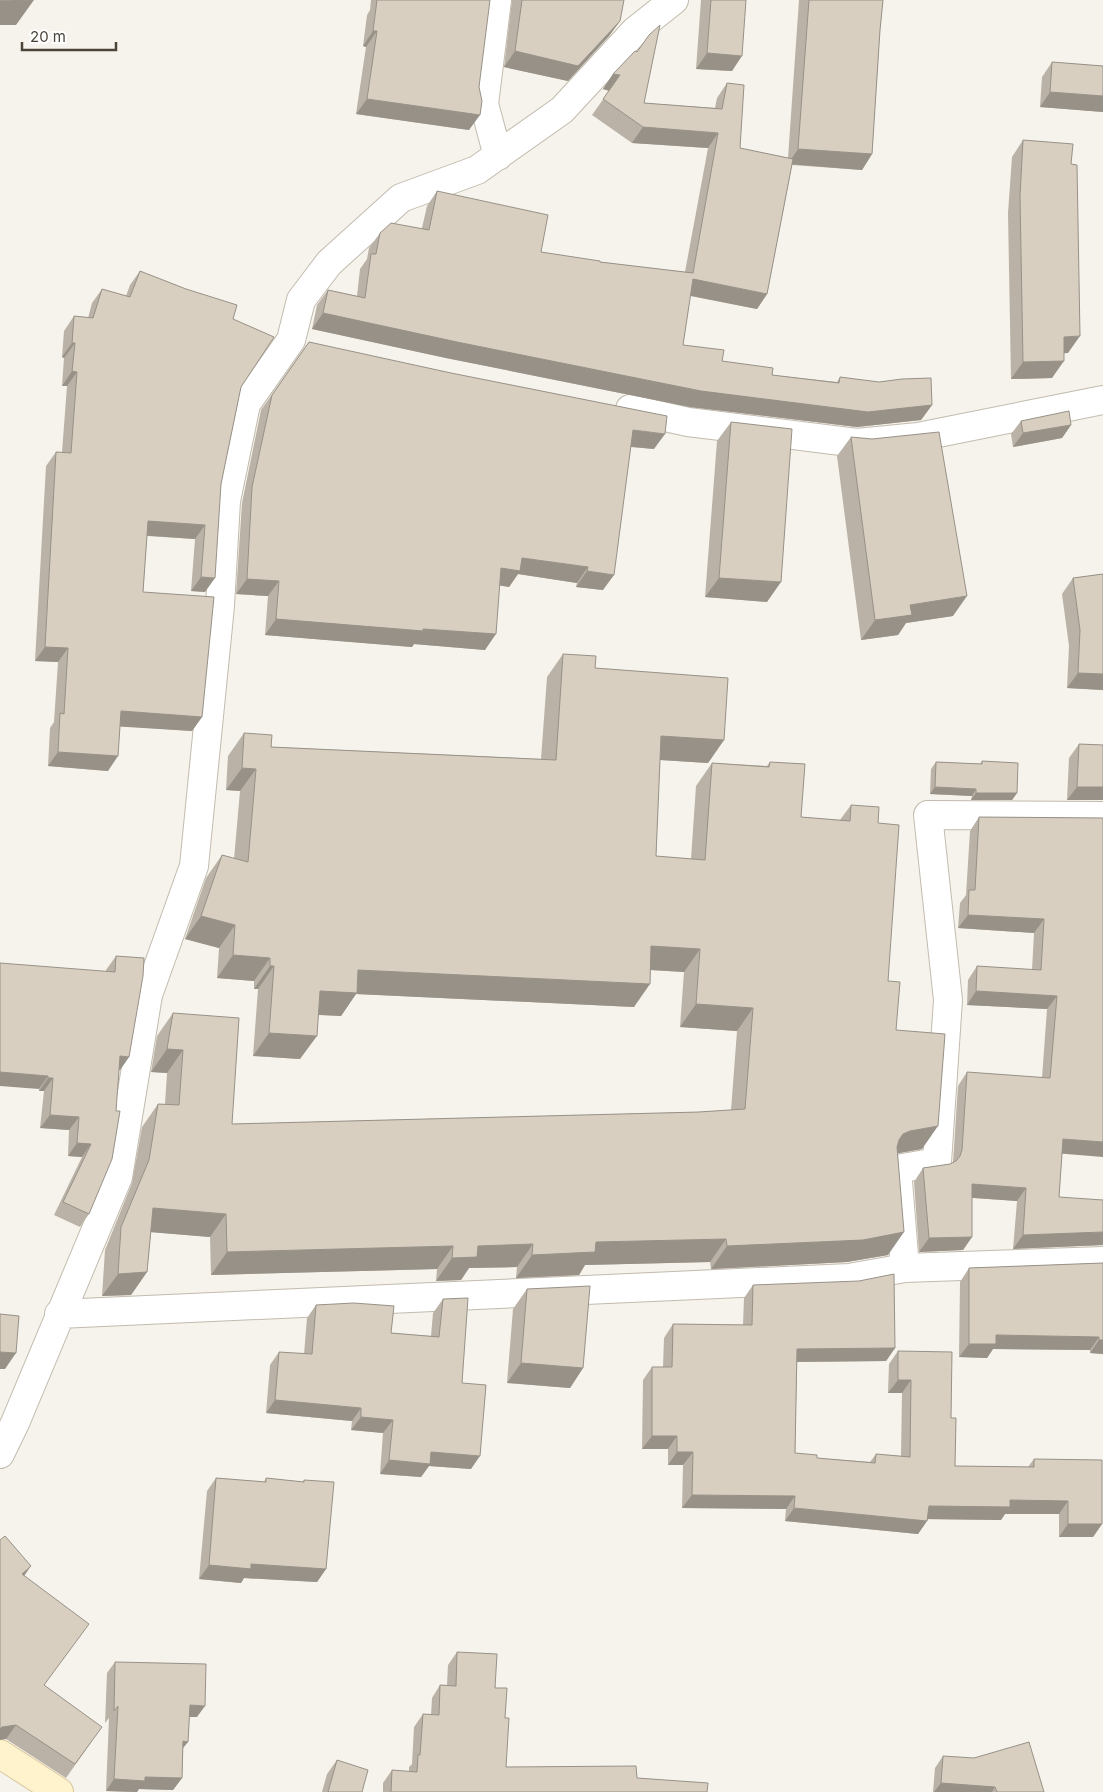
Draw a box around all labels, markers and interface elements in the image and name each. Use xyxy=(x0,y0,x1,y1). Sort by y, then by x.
scale bar xyxy=(22,20,116,52)
text: 20 m xyxy=(30,27,66,46)

